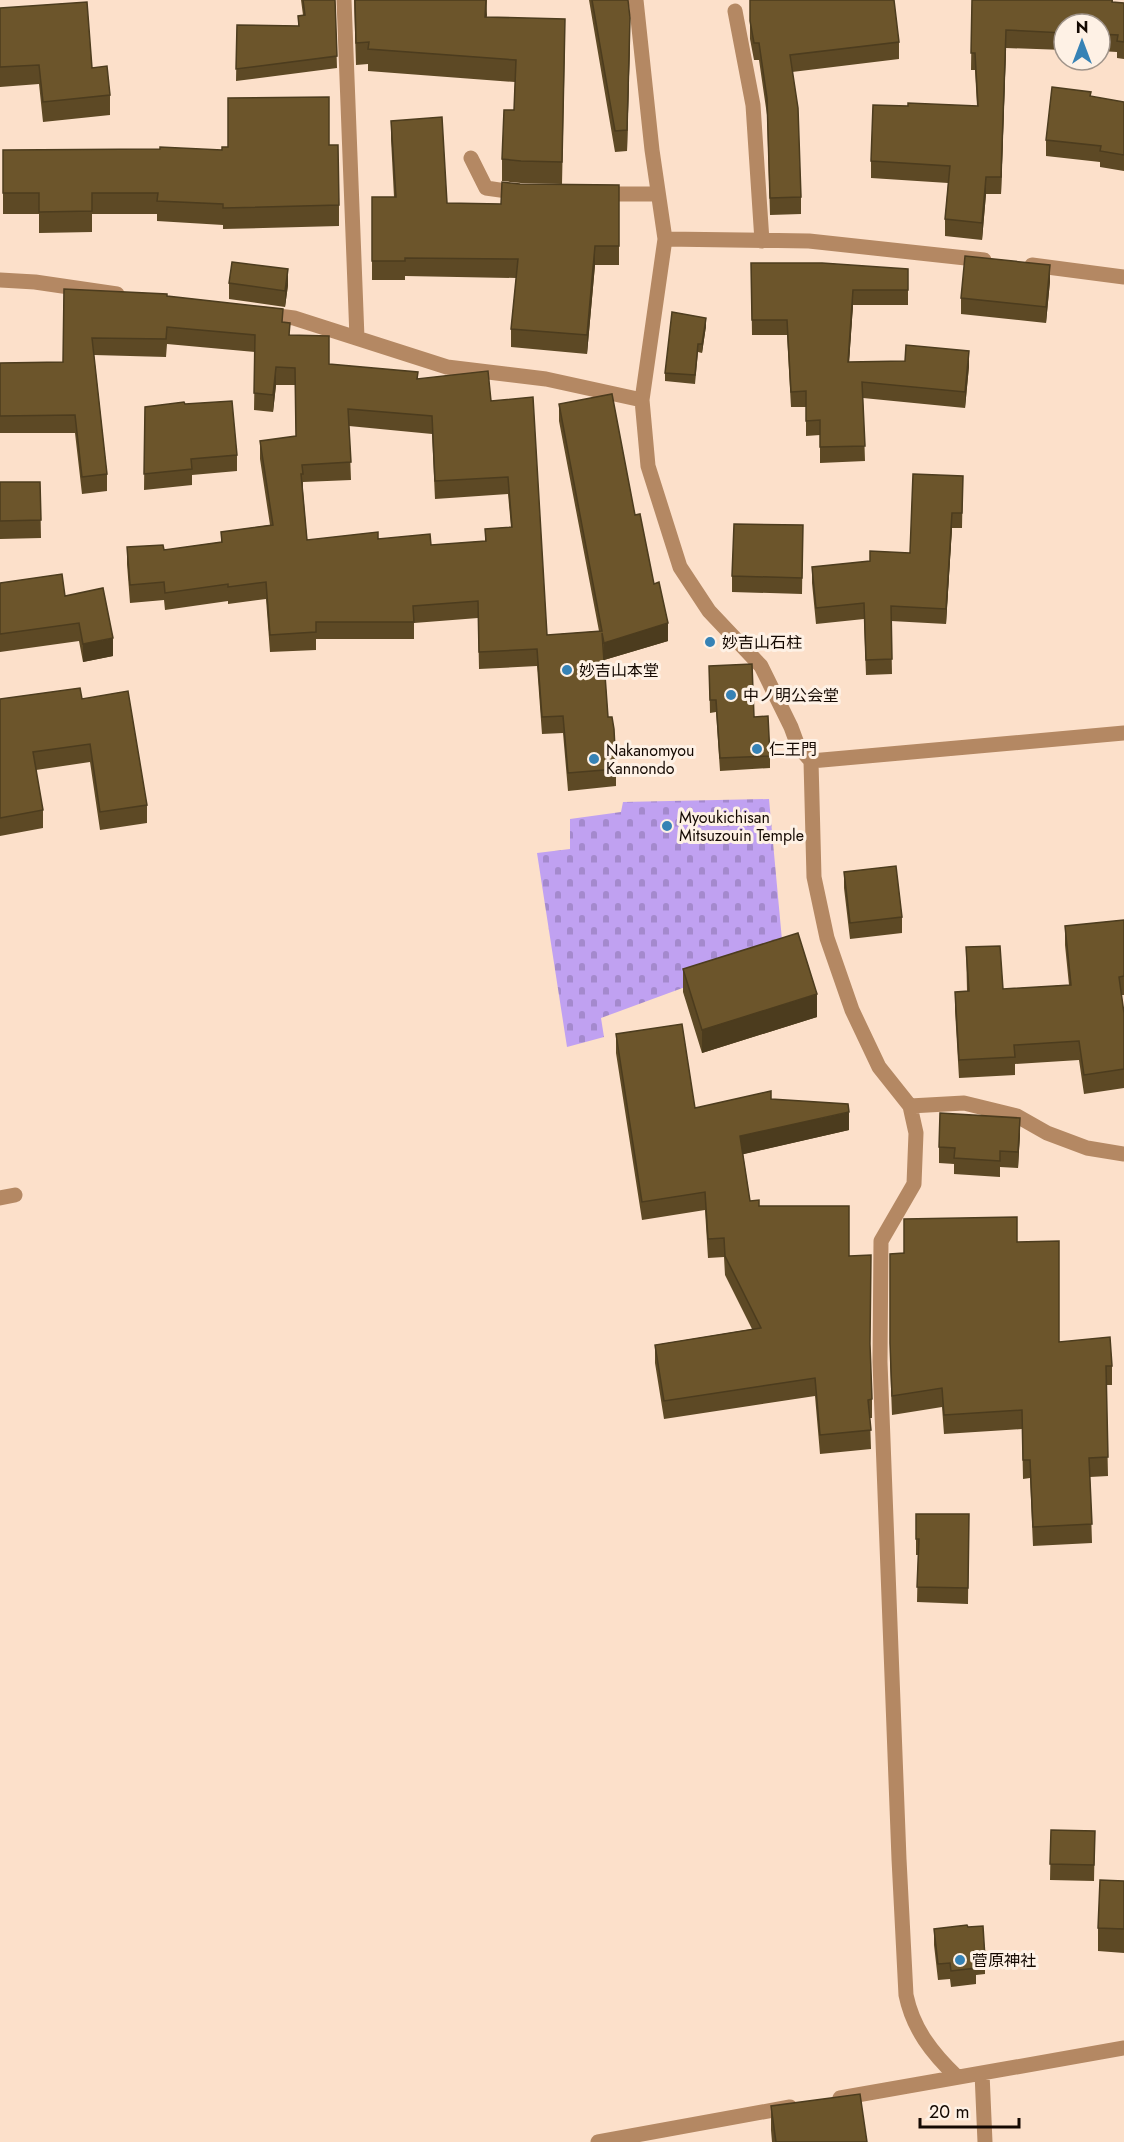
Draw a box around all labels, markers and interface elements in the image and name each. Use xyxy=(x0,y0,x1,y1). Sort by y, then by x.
north arrow xyxy=(1052,12,1112,72)
text: N xyxy=(1076,16,1088,39)
place label: 妙吉山石柱 xyxy=(722,631,802,654)
marker: 妙吉山石柱 xyxy=(703,635,717,649)
place label: 妙吉山本堂 xyxy=(579,659,659,682)
marker: 妙吉山本堂 xyxy=(560,663,574,677)
place label: 中ノ明公会堂 xyxy=(743,684,839,707)
marker: 中ノ明公会堂 xyxy=(724,688,738,702)
place label: 仁王門 xyxy=(769,738,817,761)
place label: Nakanomyou Kannondo xyxy=(606,739,694,780)
marker: 仁王門 xyxy=(750,742,764,756)
marker: Nakanomyou Kannondo xyxy=(587,752,601,766)
place label: Myoukichisan Mitsuzouin Temple xyxy=(679,806,804,847)
marker: Myoukichisan Mitsuzouin Temple xyxy=(660,819,674,833)
place label: 菅原神社 xyxy=(972,1949,1036,1972)
marker: 菅原神社 xyxy=(953,1953,967,1967)
scale bar xyxy=(920,2091,1019,2129)
text: 20 m xyxy=(929,2099,969,2125)

